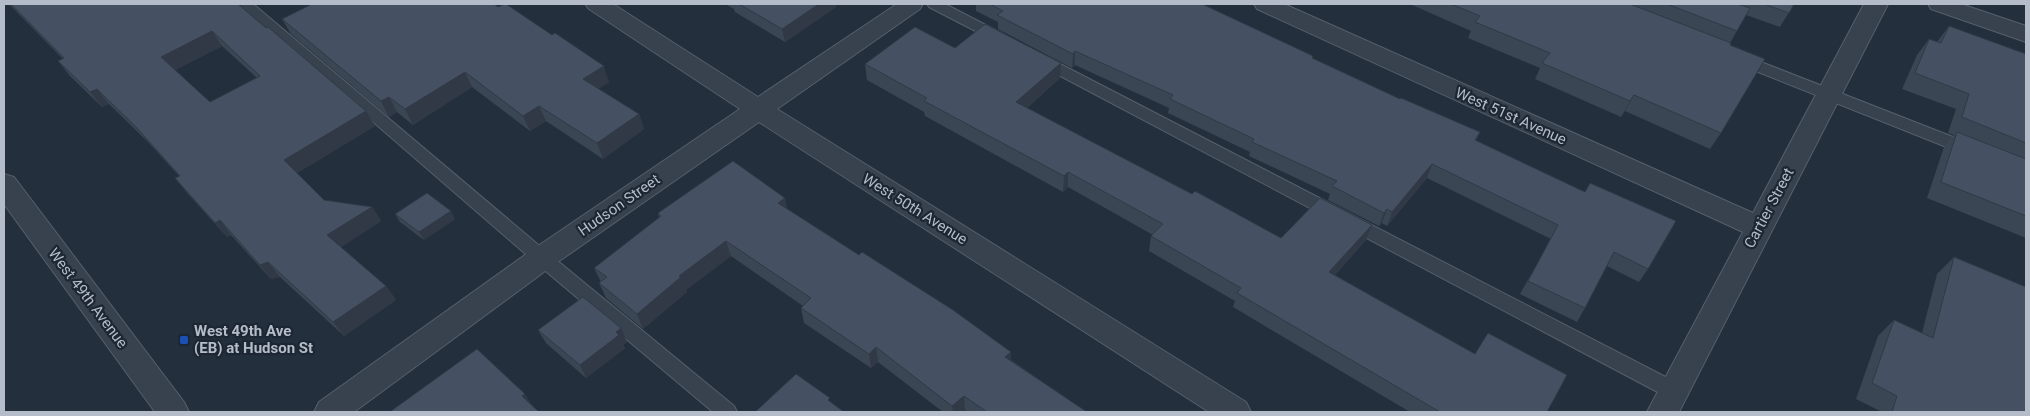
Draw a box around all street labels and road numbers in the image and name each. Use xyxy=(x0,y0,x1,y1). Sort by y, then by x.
street label: West 51st Avenue xyxy=(1453,83,1569,149)
street label: Cartier Street xyxy=(1740,165,1798,251)
street label: Hudson Street xyxy=(575,170,663,240)
street label: West 50th Avenue xyxy=(859,170,971,249)
street label: West 49th Avenue xyxy=(45,245,131,351)

